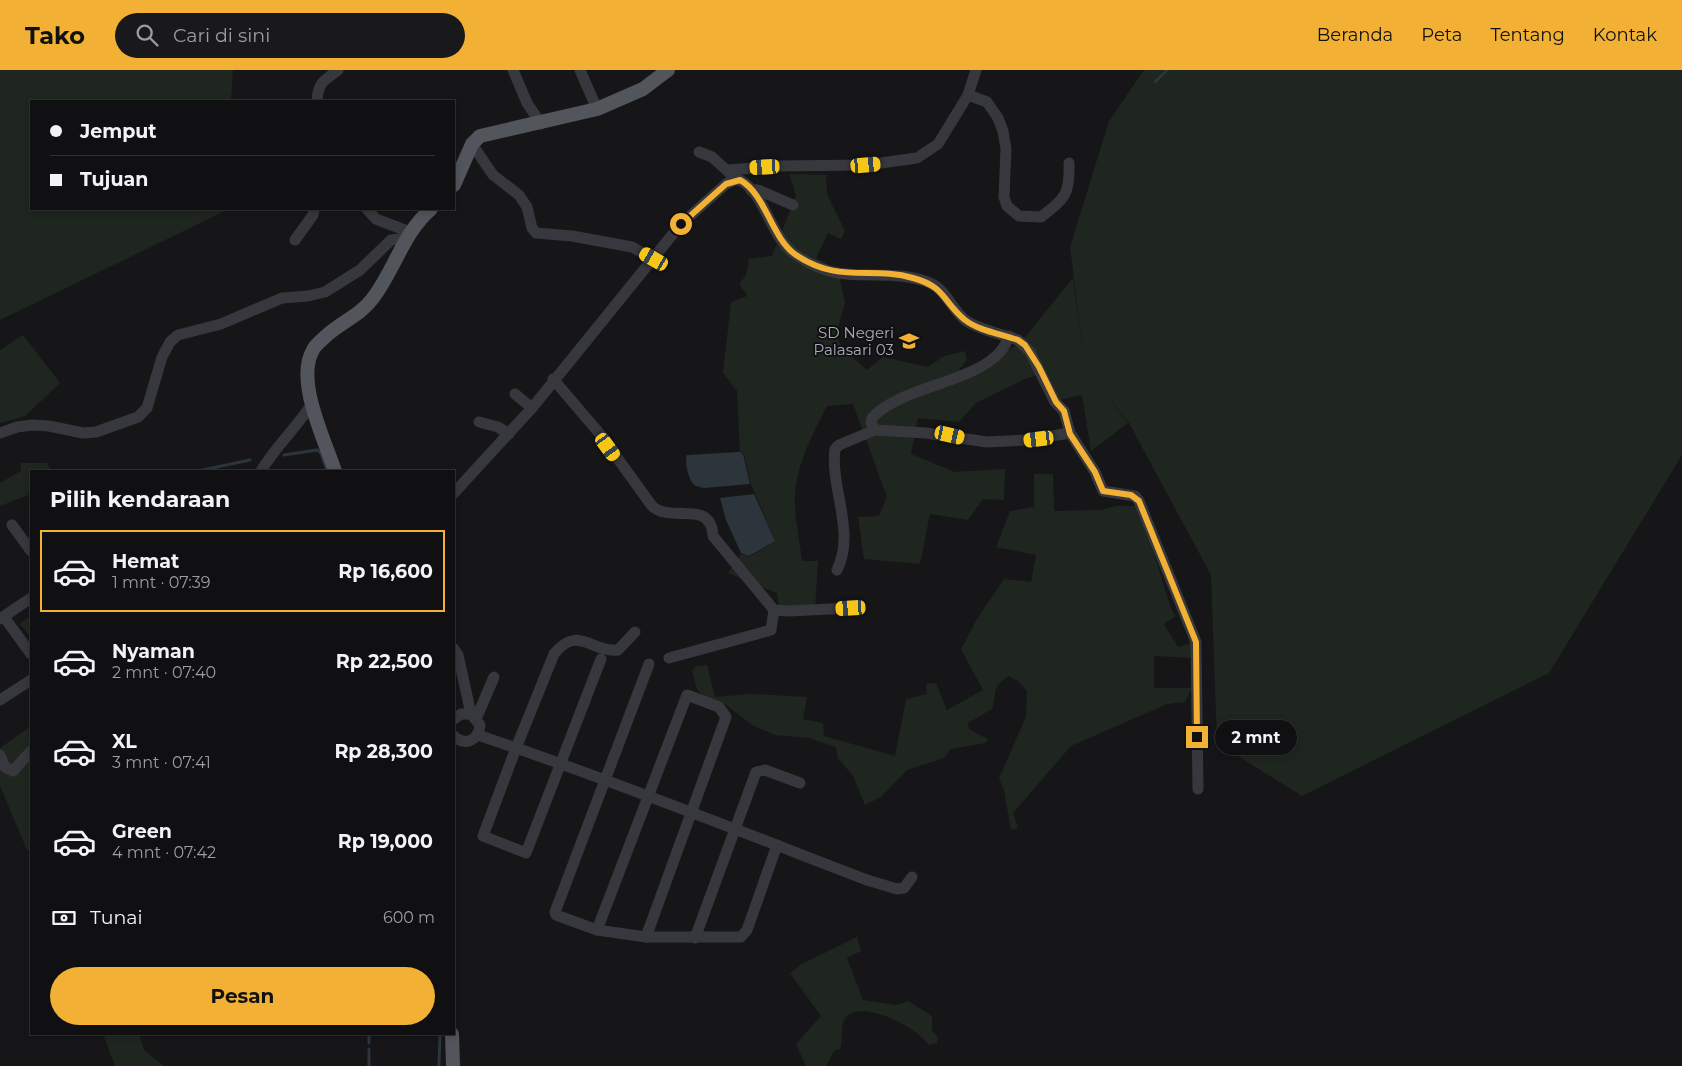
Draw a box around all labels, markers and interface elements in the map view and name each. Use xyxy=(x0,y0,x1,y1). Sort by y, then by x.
search box xyxy=(115,13,465,58)
text: Tako xyxy=(25,21,85,50)
icon: search xyxy=(133,21,161,49)
text: Cari di sini xyxy=(173,24,270,47)
text: Beranda xyxy=(1317,24,1393,46)
text: Peta xyxy=(1421,24,1462,46)
text: Tentang xyxy=(1490,24,1565,46)
text: Kontak xyxy=(1593,24,1657,46)
text: Jemput xyxy=(80,120,157,143)
car xyxy=(850,156,881,174)
car xyxy=(749,159,780,175)
text: Tujuan xyxy=(80,168,148,191)
route start xyxy=(670,213,692,235)
car xyxy=(637,245,670,273)
place label: SD Negeri Palasari 03 xyxy=(813,323,894,359)
school or university icon: SD Negeri Palasari 03 xyxy=(898,330,920,352)
car xyxy=(933,424,966,446)
car xyxy=(593,430,622,464)
car xyxy=(1023,430,1054,448)
text: Pilih kendaraan xyxy=(50,486,230,513)
icon: car xyxy=(52,549,97,594)
text: Hemat xyxy=(112,550,179,573)
text: Rp 16,600 xyxy=(338,560,433,583)
text: 1 mnt · 07:39 xyxy=(112,573,210,592)
car xyxy=(835,600,866,616)
icon: car xyxy=(52,639,97,684)
text: Nyaman xyxy=(112,640,195,663)
text: Rp 22,500 xyxy=(336,650,433,673)
text: 2 mnt · 07:40 xyxy=(112,663,216,682)
callout: 2 mnt xyxy=(1214,720,1297,754)
route end xyxy=(1186,726,1208,748)
text: 2 mnt xyxy=(1232,728,1280,747)
icon: car xyxy=(52,729,97,774)
text: XL xyxy=(112,730,137,753)
text: Rp 28,300 xyxy=(334,740,433,763)
text: 3 mnt · 07:41 xyxy=(112,753,211,772)
icon: car xyxy=(52,819,97,864)
text: Green xyxy=(112,820,172,843)
text: Rp 19,000 xyxy=(338,830,433,853)
text: 4 mnt · 07:42 xyxy=(112,843,216,862)
icon: cash xyxy=(50,904,78,932)
text: Tunai xyxy=(90,906,143,929)
text: 600 m xyxy=(383,908,435,927)
button: Pesan xyxy=(50,967,435,1025)

